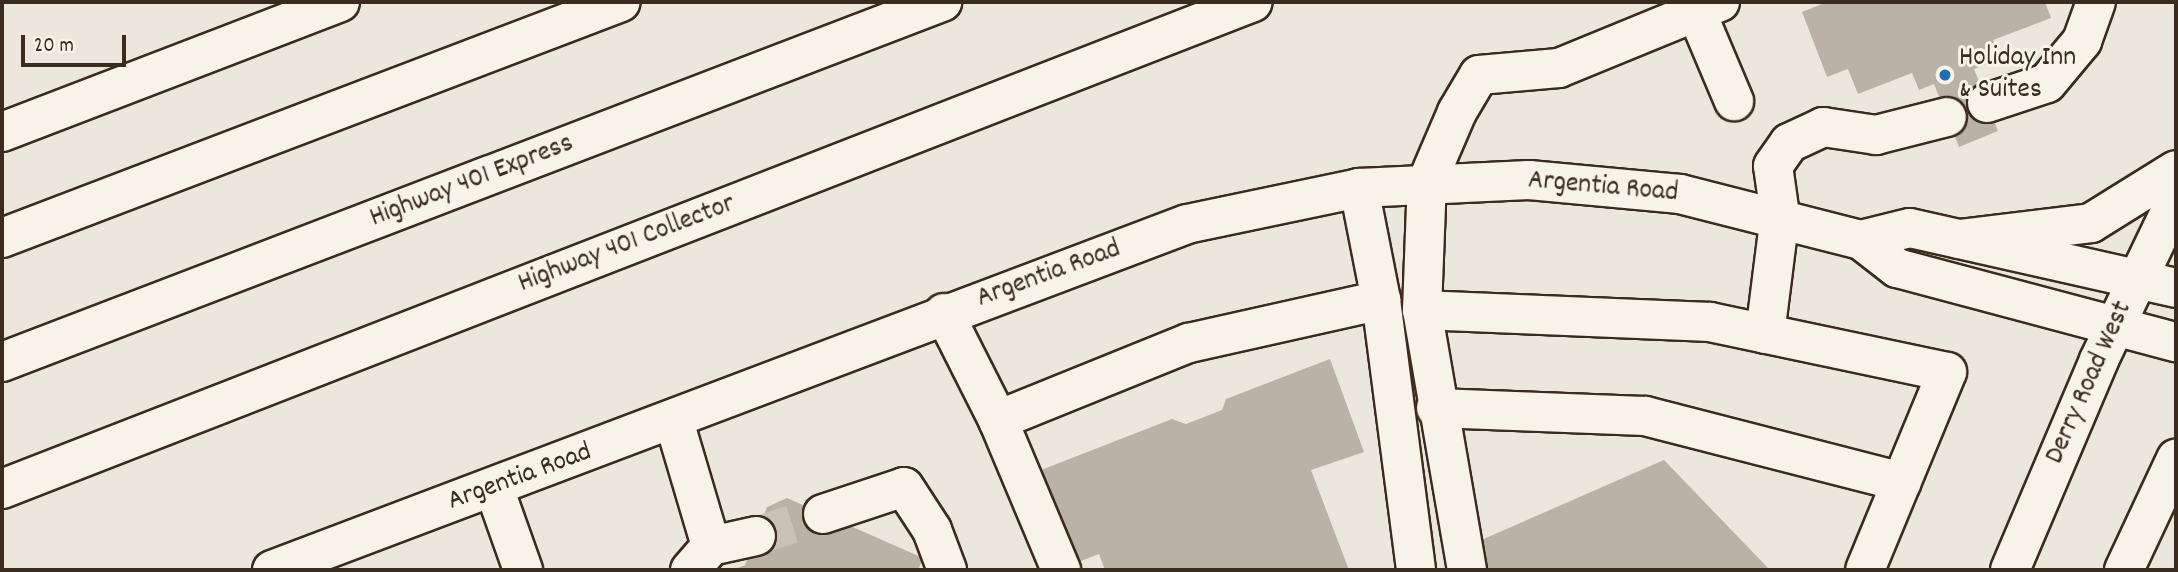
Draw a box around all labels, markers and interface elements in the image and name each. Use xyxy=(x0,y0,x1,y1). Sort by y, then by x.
scale bar xyxy=(24,21,130,65)
text: 20 m xyxy=(34,32,74,62)
place label: Holiday Inn & Suites xyxy=(1959,42,2076,108)
marker: Holiday Inn & Suites xyxy=(1937,67,1953,83)
street label: Highway 401 Express xyxy=(366,128,578,236)
street label: Argentia Road xyxy=(1527,165,1679,211)
street label: Highway 401 Collector xyxy=(514,188,740,302)
street label: Argentia Road xyxy=(973,233,1125,317)
street label: Derry Road West xyxy=(2039,296,2141,470)
street label: Argentia Road xyxy=(444,436,596,520)

